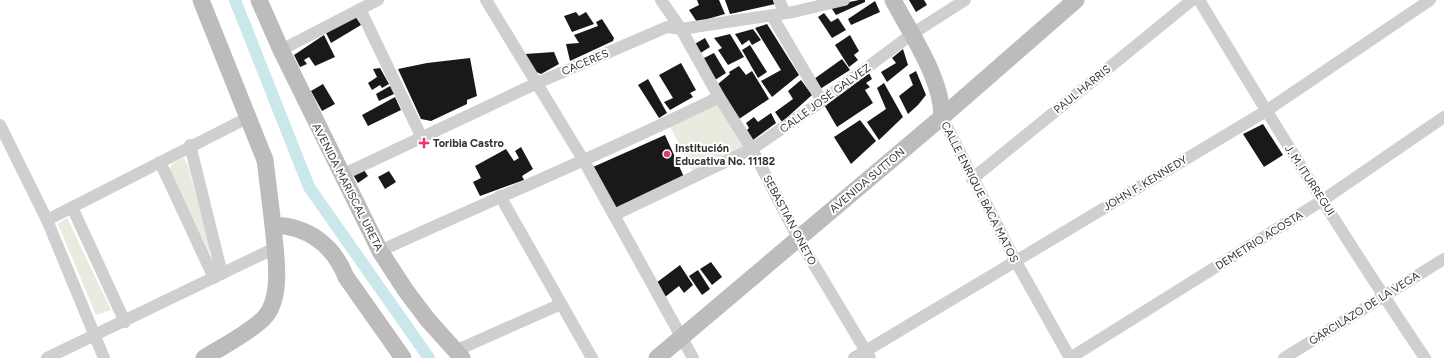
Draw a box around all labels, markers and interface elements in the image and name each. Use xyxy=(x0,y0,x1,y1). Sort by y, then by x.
street label: CACERES xyxy=(560,47,611,78)
street label: CALLE JOSÉ GALVEZ xyxy=(777,61,873,136)
street label: PAUL HARRIS xyxy=(1051,62,1114,116)
street label: CALLE ENRIQUE BACA MATOS xyxy=(938,120,1021,265)
street label: AVENIDA MARISCAL URETA xyxy=(310,121,386,254)
marker: Toribia Castro xyxy=(418,137,430,149)
place label: Toribia Castro xyxy=(433,137,505,150)
place label: Institución Educativa No. 11182 xyxy=(675,142,775,168)
street label: J. M. ITURREGUI xyxy=(1282,143,1337,218)
street label: AVENIDA SUTTON xyxy=(827,145,907,216)
marker: Institución Educativa No. 11182 xyxy=(662,149,672,159)
street label: JOHN F. KENNEDY xyxy=(1101,153,1190,214)
street label: SEBASTIAN ONETO xyxy=(760,173,819,268)
street label: DEMETRIO ACOSTA xyxy=(1213,208,1306,273)
street label: GARCILAZO DE LA VEGA xyxy=(1307,269,1422,348)

